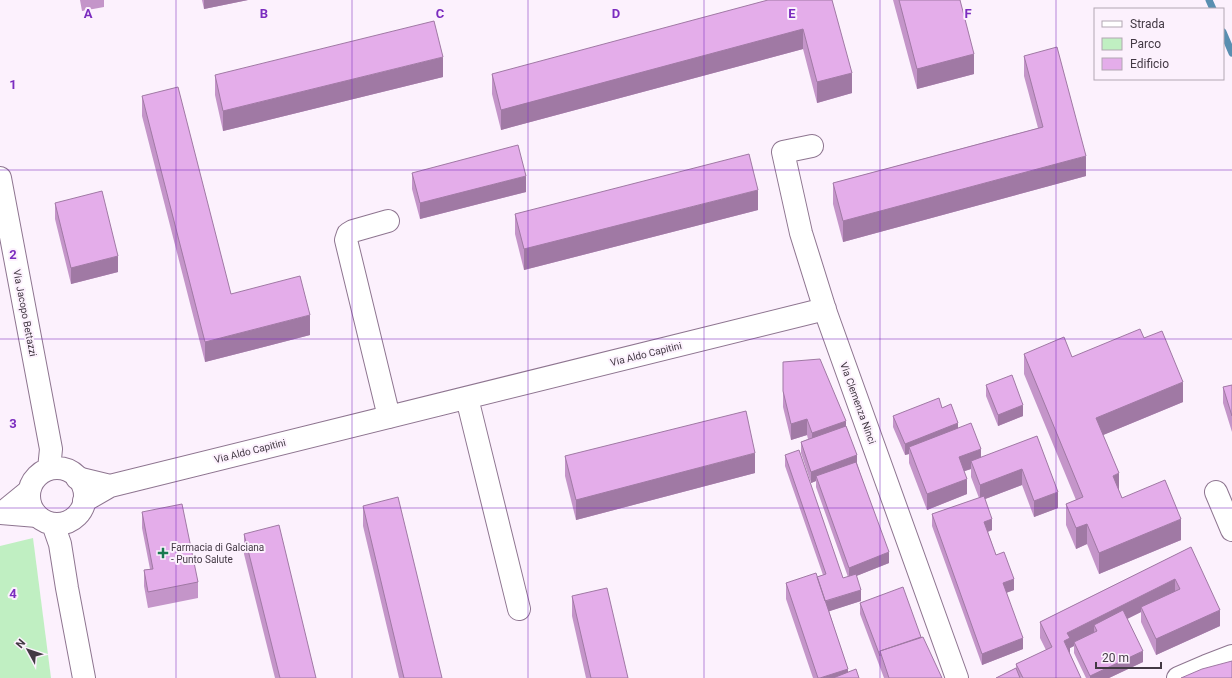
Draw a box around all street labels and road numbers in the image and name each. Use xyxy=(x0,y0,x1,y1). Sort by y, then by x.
street label: Via Jacopo Bettazzi xyxy=(11,269,39,357)
street label: Via Aldo Capitini xyxy=(609,340,683,368)
street label: Via Clemenza Ninci xyxy=(838,361,878,445)
street label: Via Aldo Capitini xyxy=(213,437,287,465)

